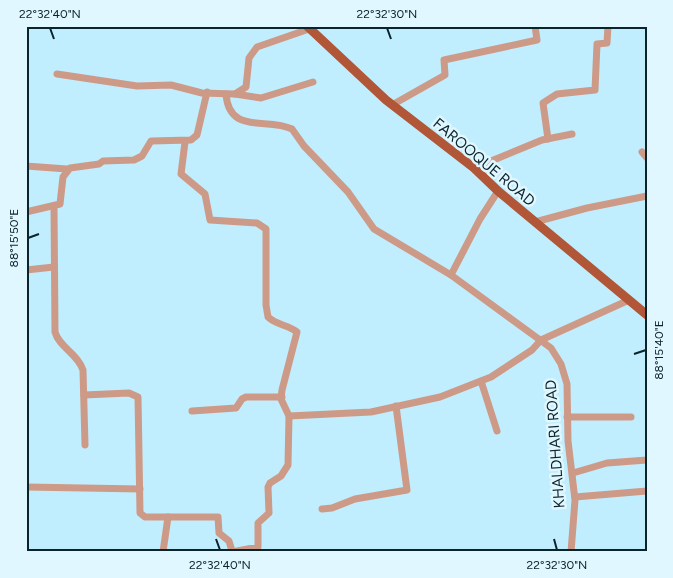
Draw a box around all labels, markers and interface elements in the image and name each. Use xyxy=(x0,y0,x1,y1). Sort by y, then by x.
text: 22°32'40"N xyxy=(19,7,81,21)
text: 22°32'30"N xyxy=(357,7,417,21)
street label: FAROOQUE ROAD xyxy=(429,114,539,210)
text: 88°15'50"E xyxy=(7,209,21,267)
text: 88°15'40"E xyxy=(652,320,666,380)
street label: KHALDHARI ROAD xyxy=(542,379,568,509)
text: 22°32'40"N xyxy=(189,558,251,572)
text: 22°32'30"N xyxy=(527,558,587,572)

